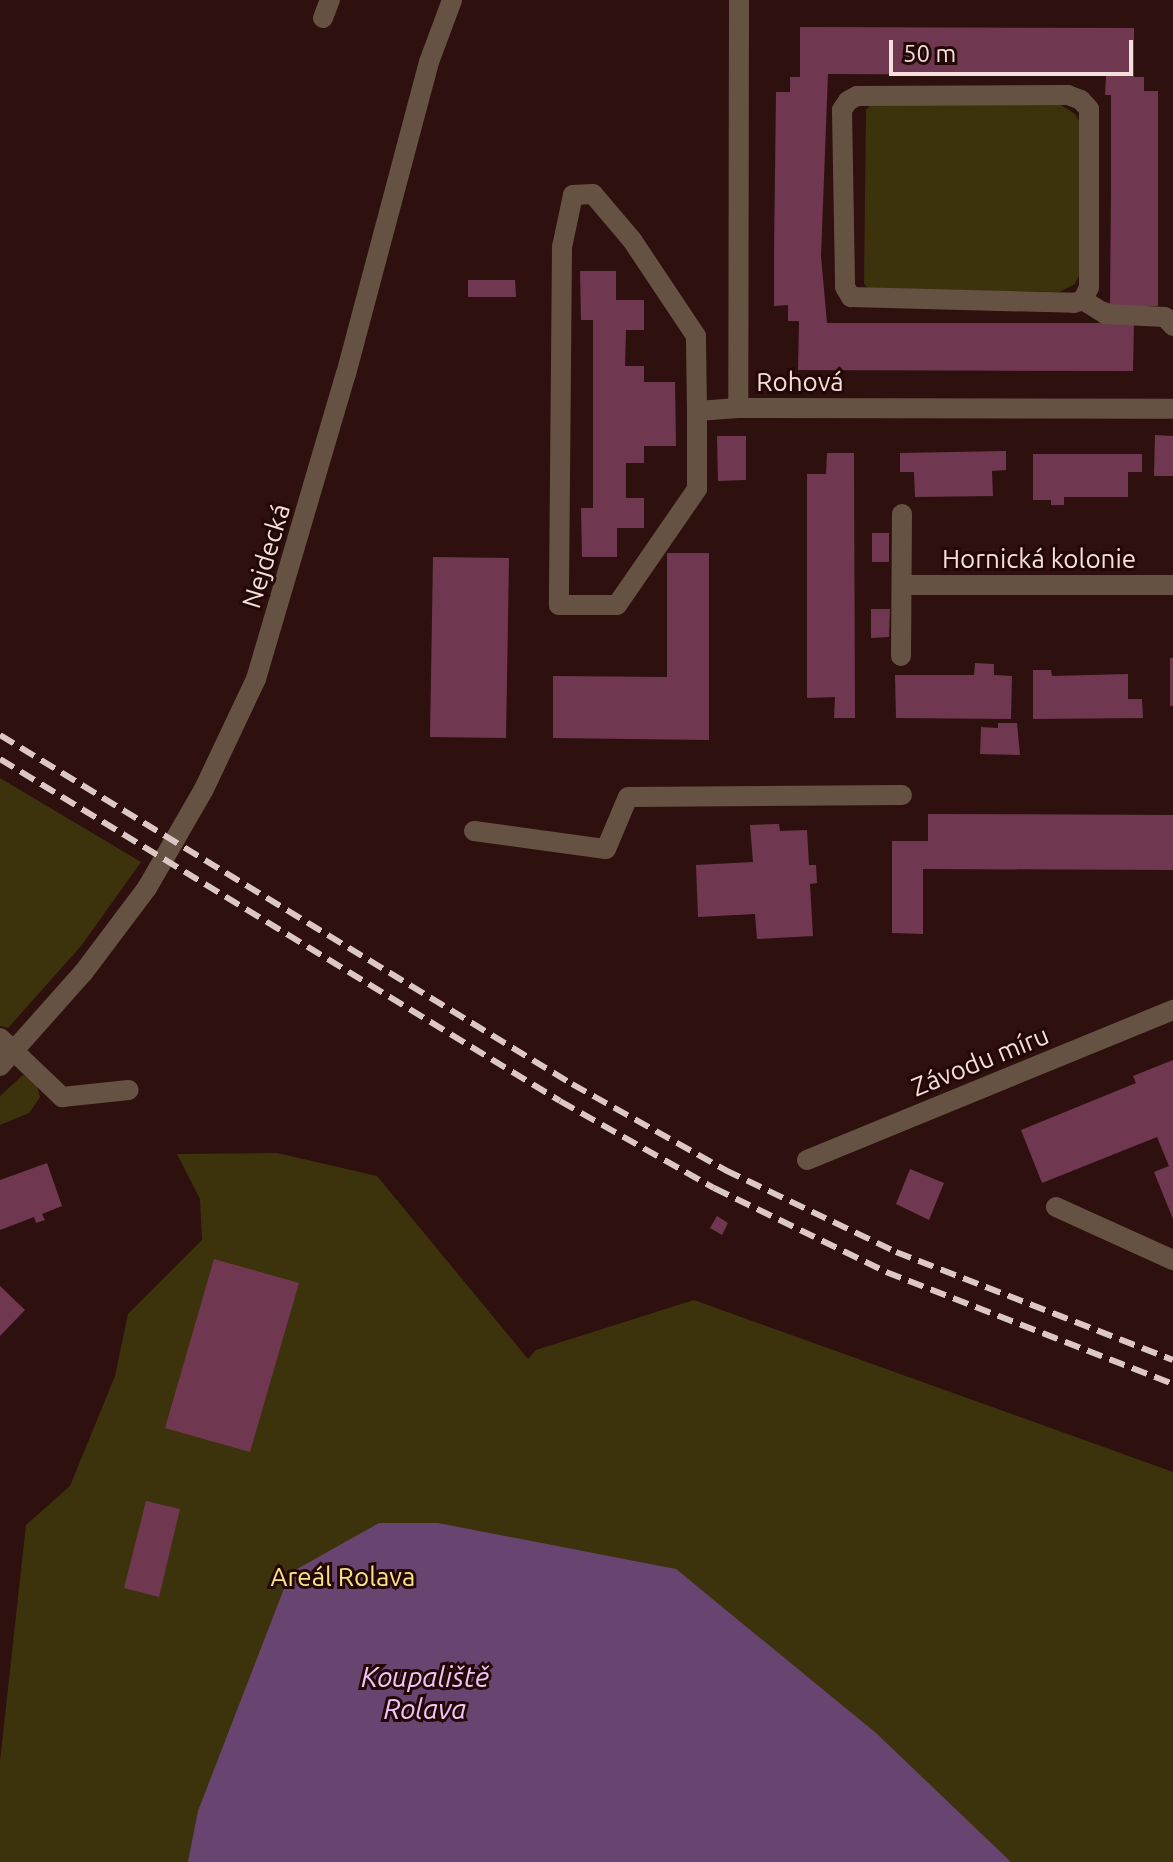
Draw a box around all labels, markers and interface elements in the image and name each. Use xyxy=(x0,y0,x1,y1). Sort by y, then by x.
scale bar xyxy=(893,24,1137,74)
text: 50 m xyxy=(903,40,956,67)
street label: Rohová xyxy=(756,366,844,398)
street label: Nejdecká xyxy=(235,500,297,612)
street label: Hornická kolonie xyxy=(942,543,1136,575)
street label: Závodu míru xyxy=(907,1019,1053,1103)
park label: Areál Rolava xyxy=(271,1561,415,1593)
water label: Koupaliště Rolava xyxy=(361,1660,489,1726)

